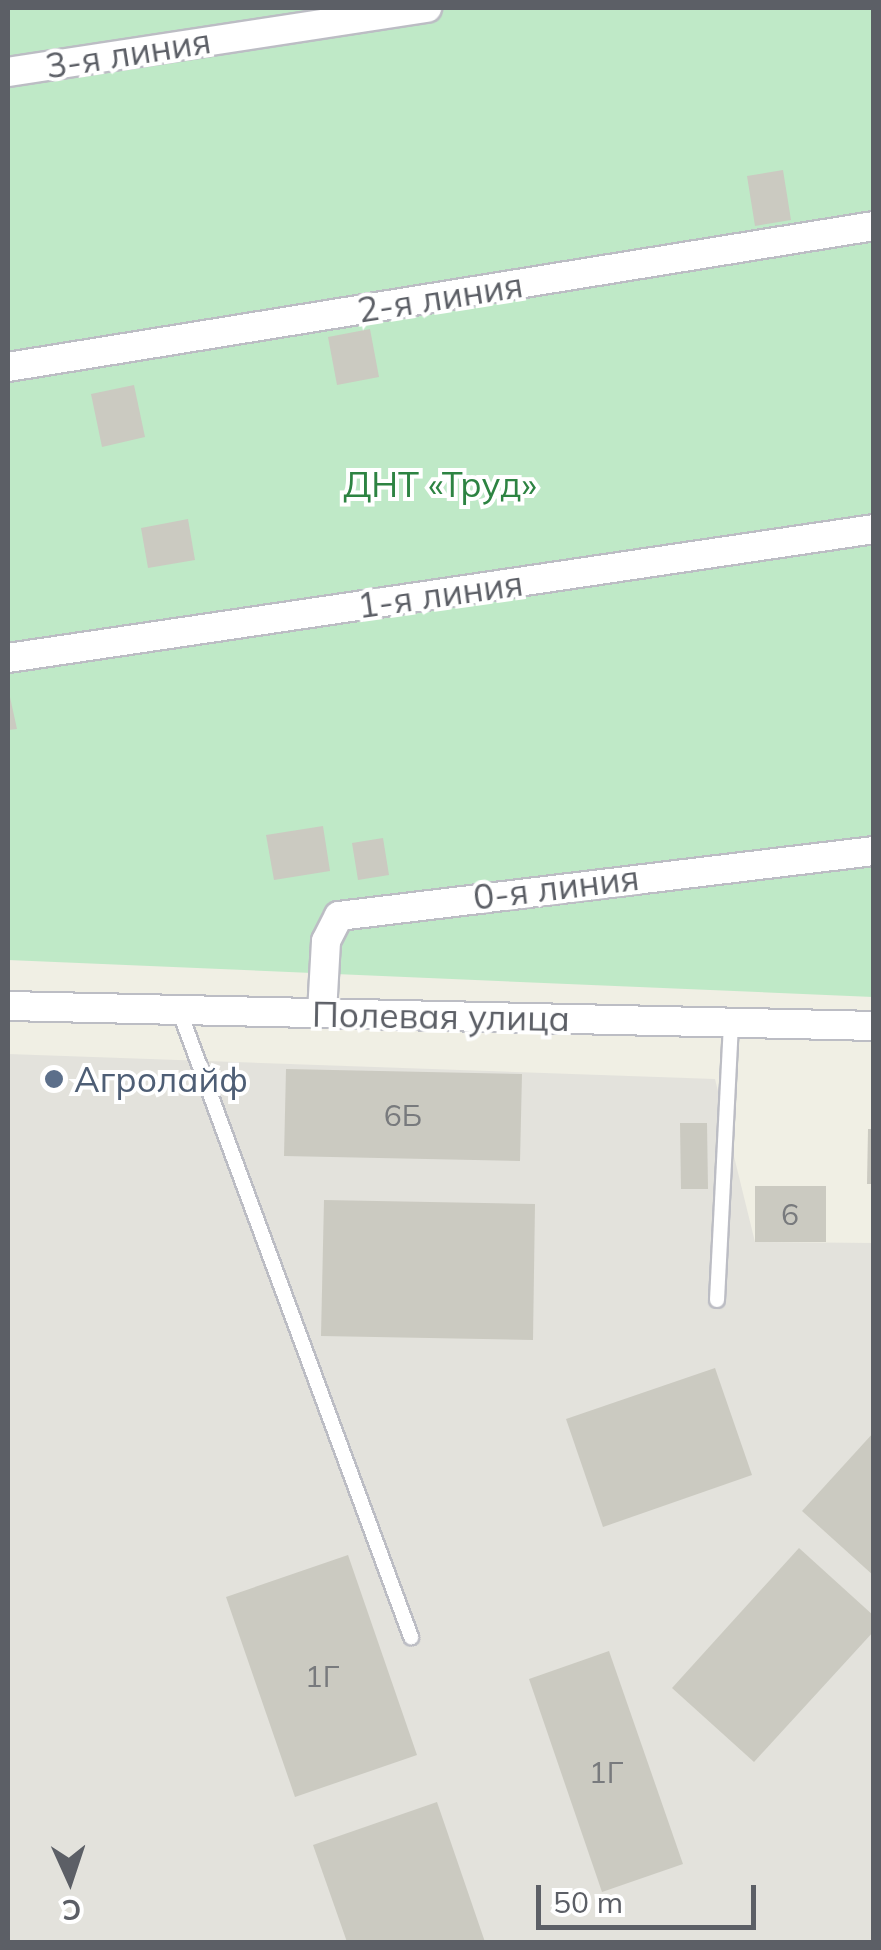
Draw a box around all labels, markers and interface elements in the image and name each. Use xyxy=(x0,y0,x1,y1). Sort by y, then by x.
street label: 3-я линия xyxy=(42,19,214,87)
street label: 2-я линия xyxy=(354,263,526,331)
park label: ДНТ «Труд» xyxy=(343,463,537,505)
street label: 1-я линия xyxy=(355,562,525,626)
street label: 0-я линия xyxy=(471,856,641,918)
street label: Полевая улица xyxy=(312,993,570,1039)
place label: Агролайф xyxy=(74,1058,248,1100)
marker: Агролайф xyxy=(43,1068,65,1090)
house number: 6Б xyxy=(384,1097,422,1133)
house number: 6 xyxy=(781,1196,799,1232)
house number: 1Г xyxy=(305,1658,339,1694)
house number: 1Г xyxy=(589,1754,623,1790)
north arrow xyxy=(20,1830,120,1930)
scale bar xyxy=(541,1865,761,1927)
text: 50 m xyxy=(553,1883,623,1921)
text: С xyxy=(61,1892,82,1928)

